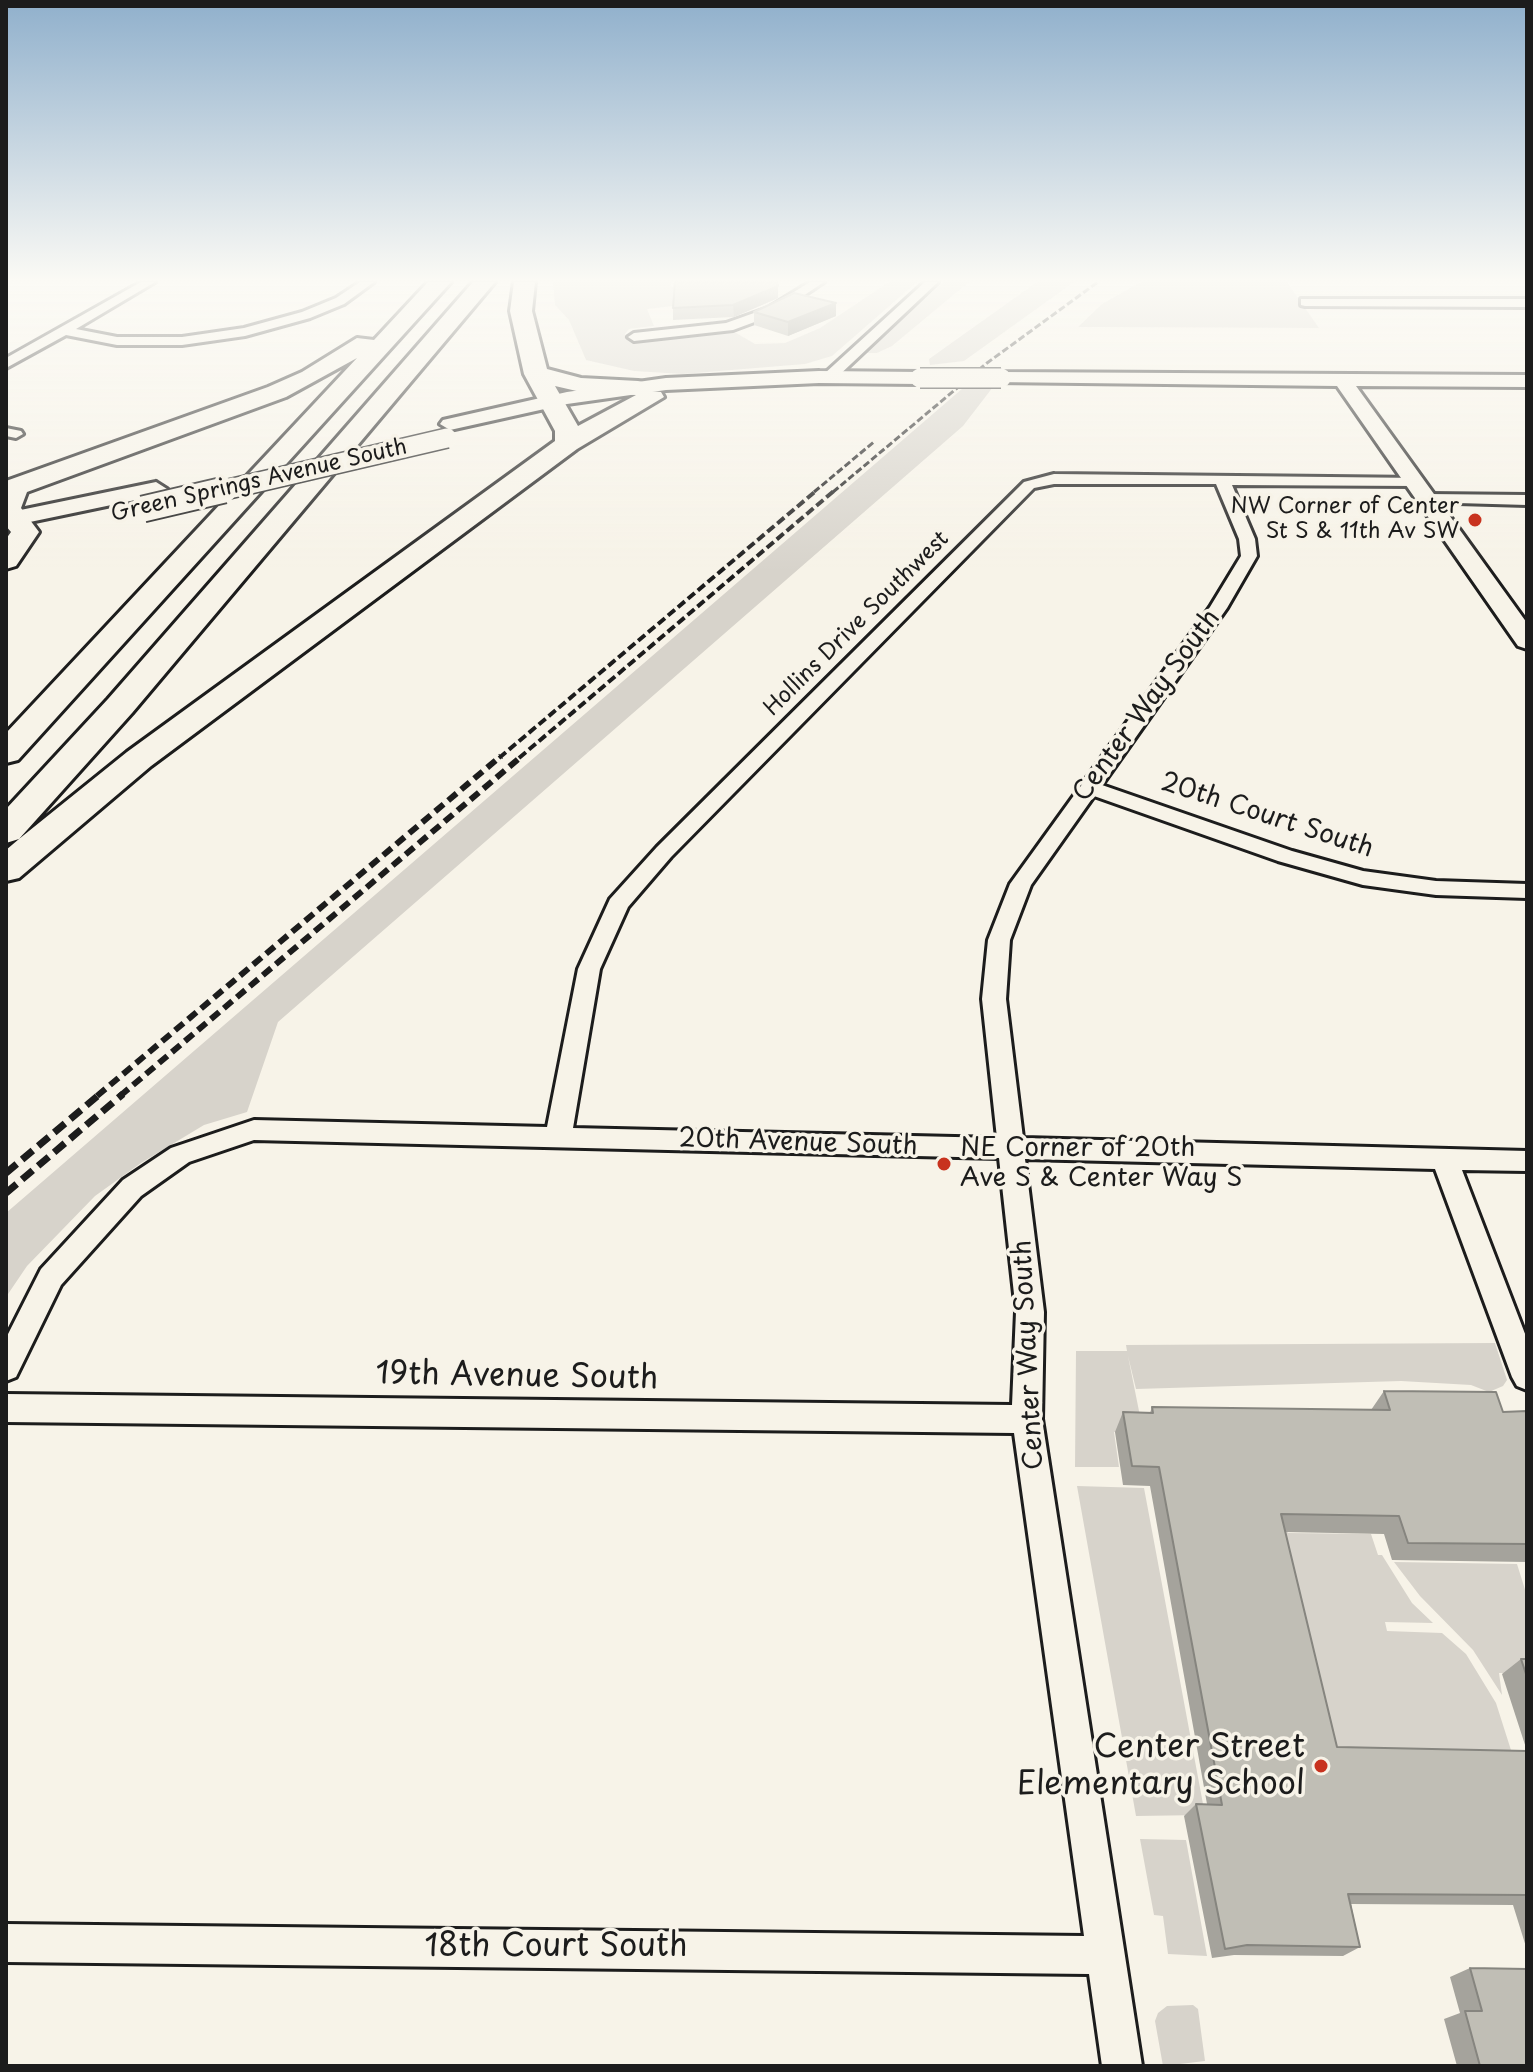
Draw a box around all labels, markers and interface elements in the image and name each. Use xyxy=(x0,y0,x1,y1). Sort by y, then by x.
street label: Green Springs Avenue South xyxy=(108,434,410,528)
place label: NW Corner of Center St S & 11th Av SW xyxy=(1231,494,1459,546)
marker: NW Corner of Center St S & 11th Av SW xyxy=(1466,511,1484,529)
street label: Hollins Drive Southwest xyxy=(759,526,955,722)
street label: Center Way South xyxy=(1067,604,1227,808)
street label: 20th Court South xyxy=(1157,767,1377,865)
street label: 20th Avenue South xyxy=(678,1123,918,1163)
place label: NE Corner of 20th Ave S & Center Way S xyxy=(960,1133,1242,1194)
marker: NE Corner of 20th Ave S & Center Way S xyxy=(935,1155,953,1173)
street label: Center Way South xyxy=(1007,1239,1051,1471)
street label: 19th Avenue South xyxy=(375,1355,659,1399)
place label: Center Street Elementary School xyxy=(1017,1729,1305,1804)
marker: Center Street Elementary School xyxy=(1312,1757,1330,1775)
street label: 18th Court South xyxy=(424,1928,688,1966)

